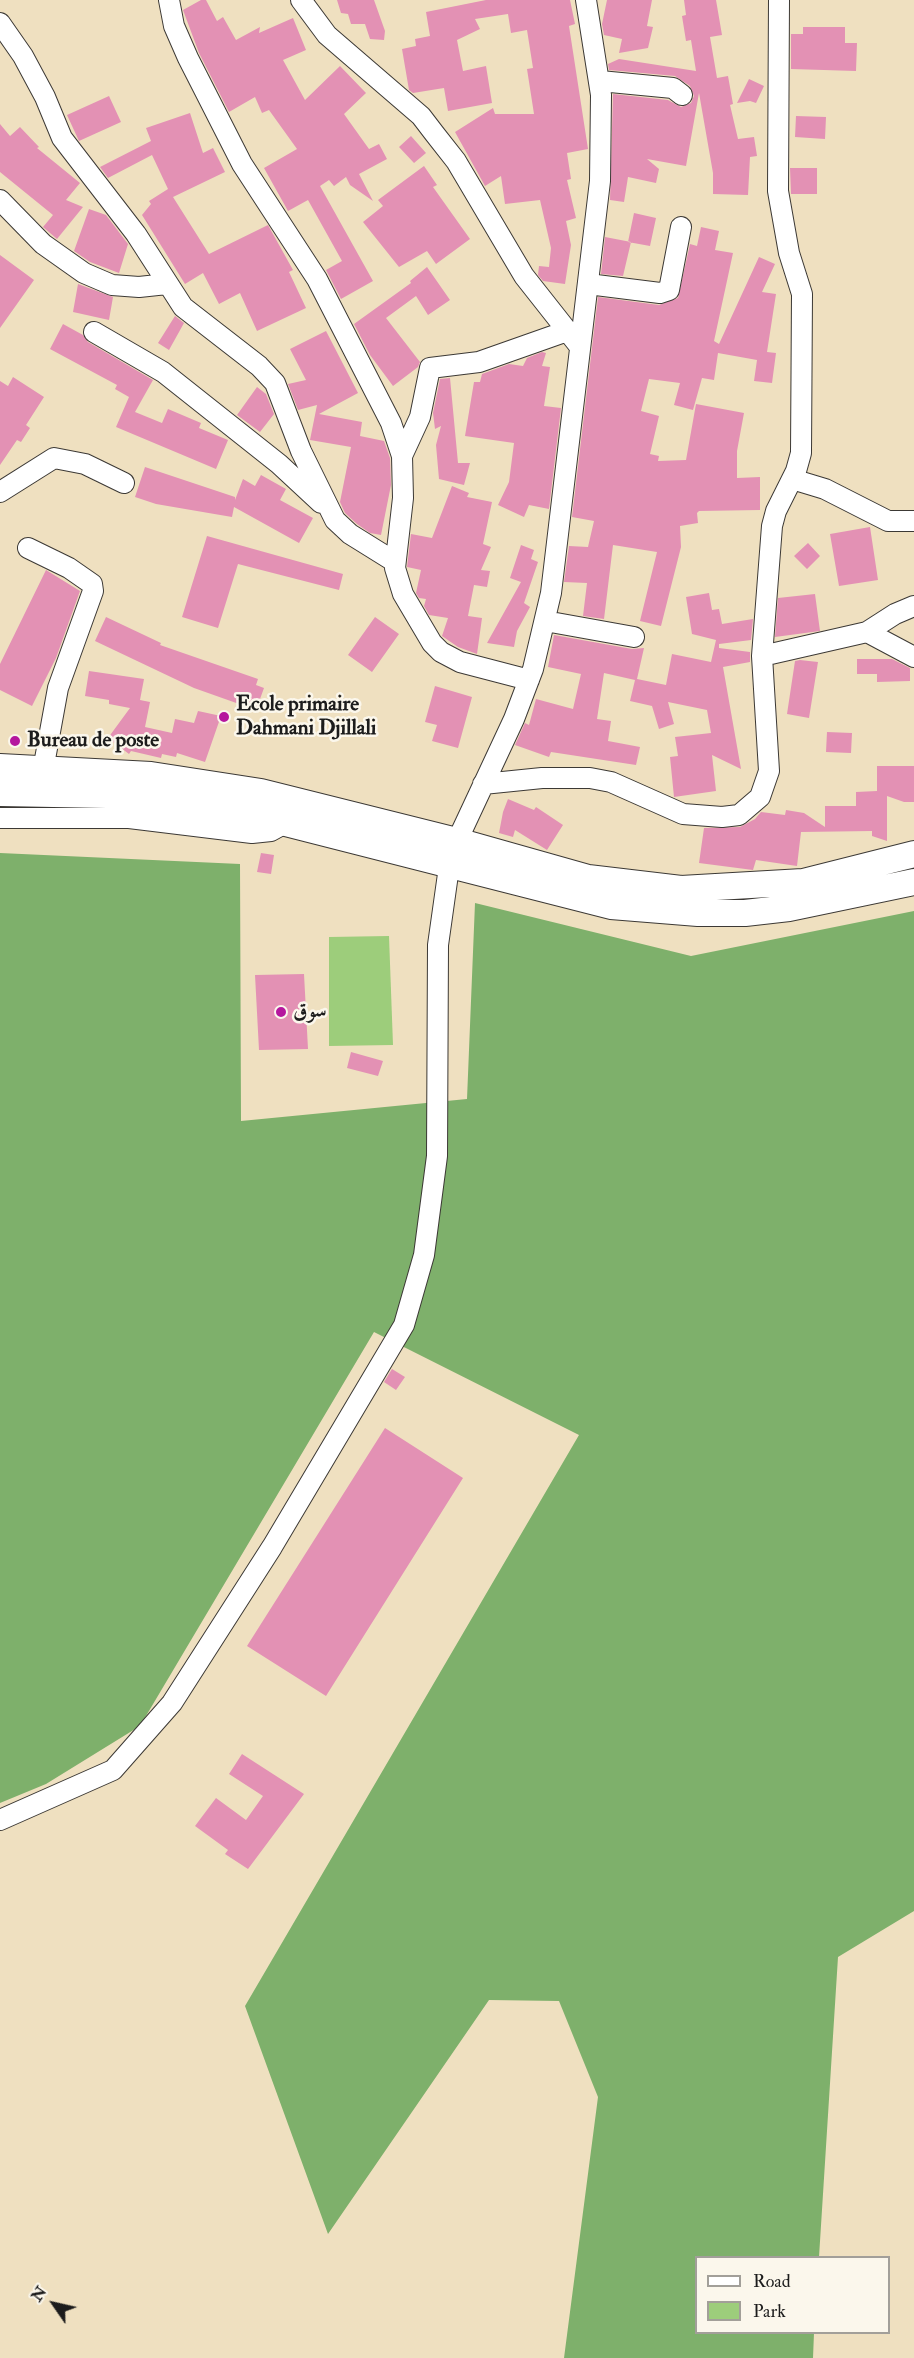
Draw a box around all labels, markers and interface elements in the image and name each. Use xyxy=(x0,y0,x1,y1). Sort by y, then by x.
place label: Ecole primaire Dahmani Djillali xyxy=(236,692,376,742)
marker: Ecole primaire Dahmani Djillali xyxy=(217,710,231,724)
place label: Bureau de poste xyxy=(27,728,159,754)
marker: Bureau de poste xyxy=(8,734,22,748)
place label: سوق xyxy=(293,999,327,1025)
marker: سوق xyxy=(274,1005,288,1019)
legend xyxy=(695,2256,890,2334)
text: Road xyxy=(753,2270,791,2293)
north arrow xyxy=(24,2274,84,2334)
text: N xyxy=(27,2282,51,2305)
text: Park xyxy=(753,2300,786,2323)

